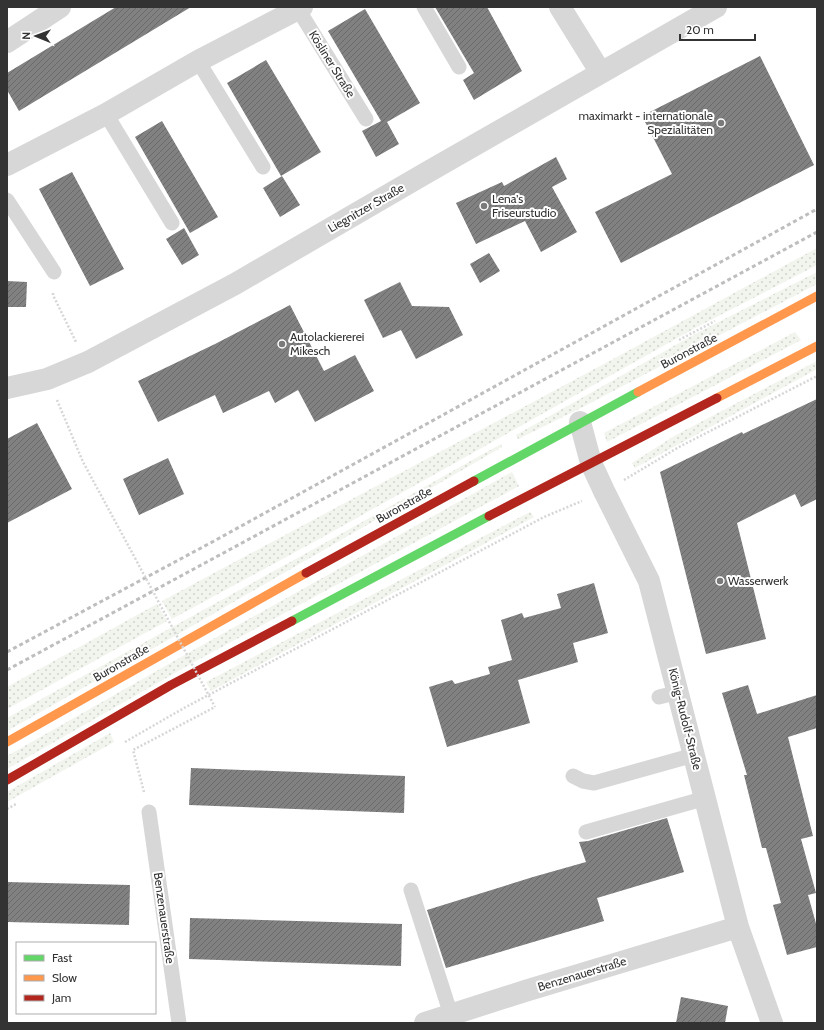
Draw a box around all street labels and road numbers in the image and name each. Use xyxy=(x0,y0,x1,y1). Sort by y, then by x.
street label: Kösliner Straße xyxy=(306,28,359,100)
street label: Liegnitzer Straße xyxy=(325,180,407,235)
street label: Buronstraße xyxy=(658,329,720,372)
street label: Buronstraße xyxy=(373,483,434,526)
street label: Buronstraße xyxy=(90,641,151,685)
street label: König-Rudolf-Straße xyxy=(666,666,705,772)
street label: Benzenauerstraße xyxy=(151,871,178,964)
street label: Benzenauerstraße xyxy=(536,953,628,994)

